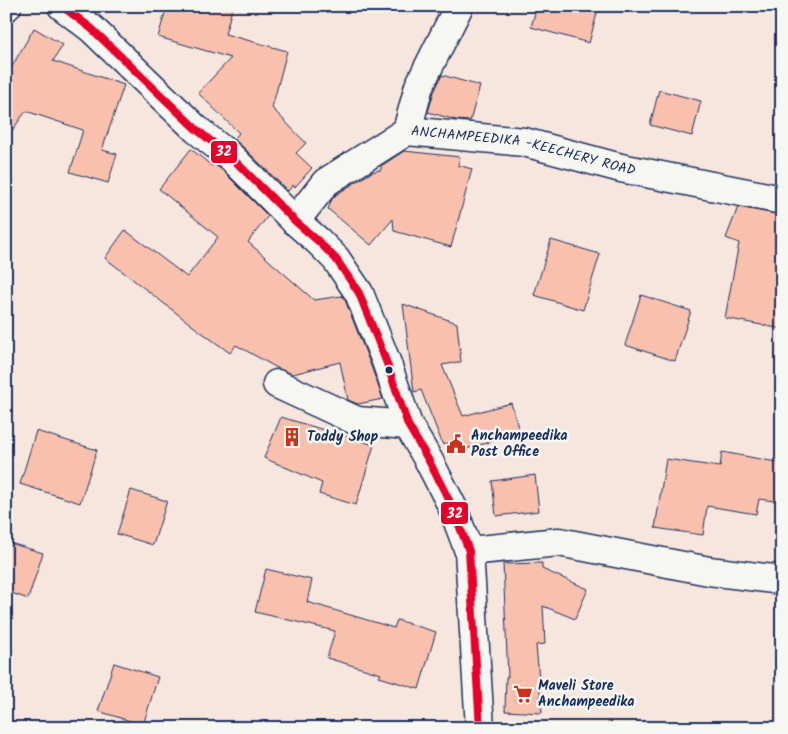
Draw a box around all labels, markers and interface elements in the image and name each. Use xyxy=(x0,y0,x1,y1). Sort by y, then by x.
street label: ANCHAMPEEDIKA -KEECHERY ROAD xyxy=(410,120,638,182)
line badge: 32 xyxy=(210,140,238,164)
text: 32 xyxy=(215,141,232,163)
unlabelled marker xyxy=(384,365,394,375)
place label: Anchampeedika Post Office xyxy=(471,425,567,463)
building icon: Toddy Shop xyxy=(281,426,303,448)
place label: Toddy Shop xyxy=(307,426,379,448)
public building icon: Anchampeedika Post Office xyxy=(445,433,467,455)
line badge: 32 xyxy=(440,501,469,525)
text: 32 xyxy=(446,503,463,525)
place label: Maveli Store Anchampeedika xyxy=(538,675,634,713)
supermarket icon: Maveli Store Anchampeedika xyxy=(512,683,534,705)

